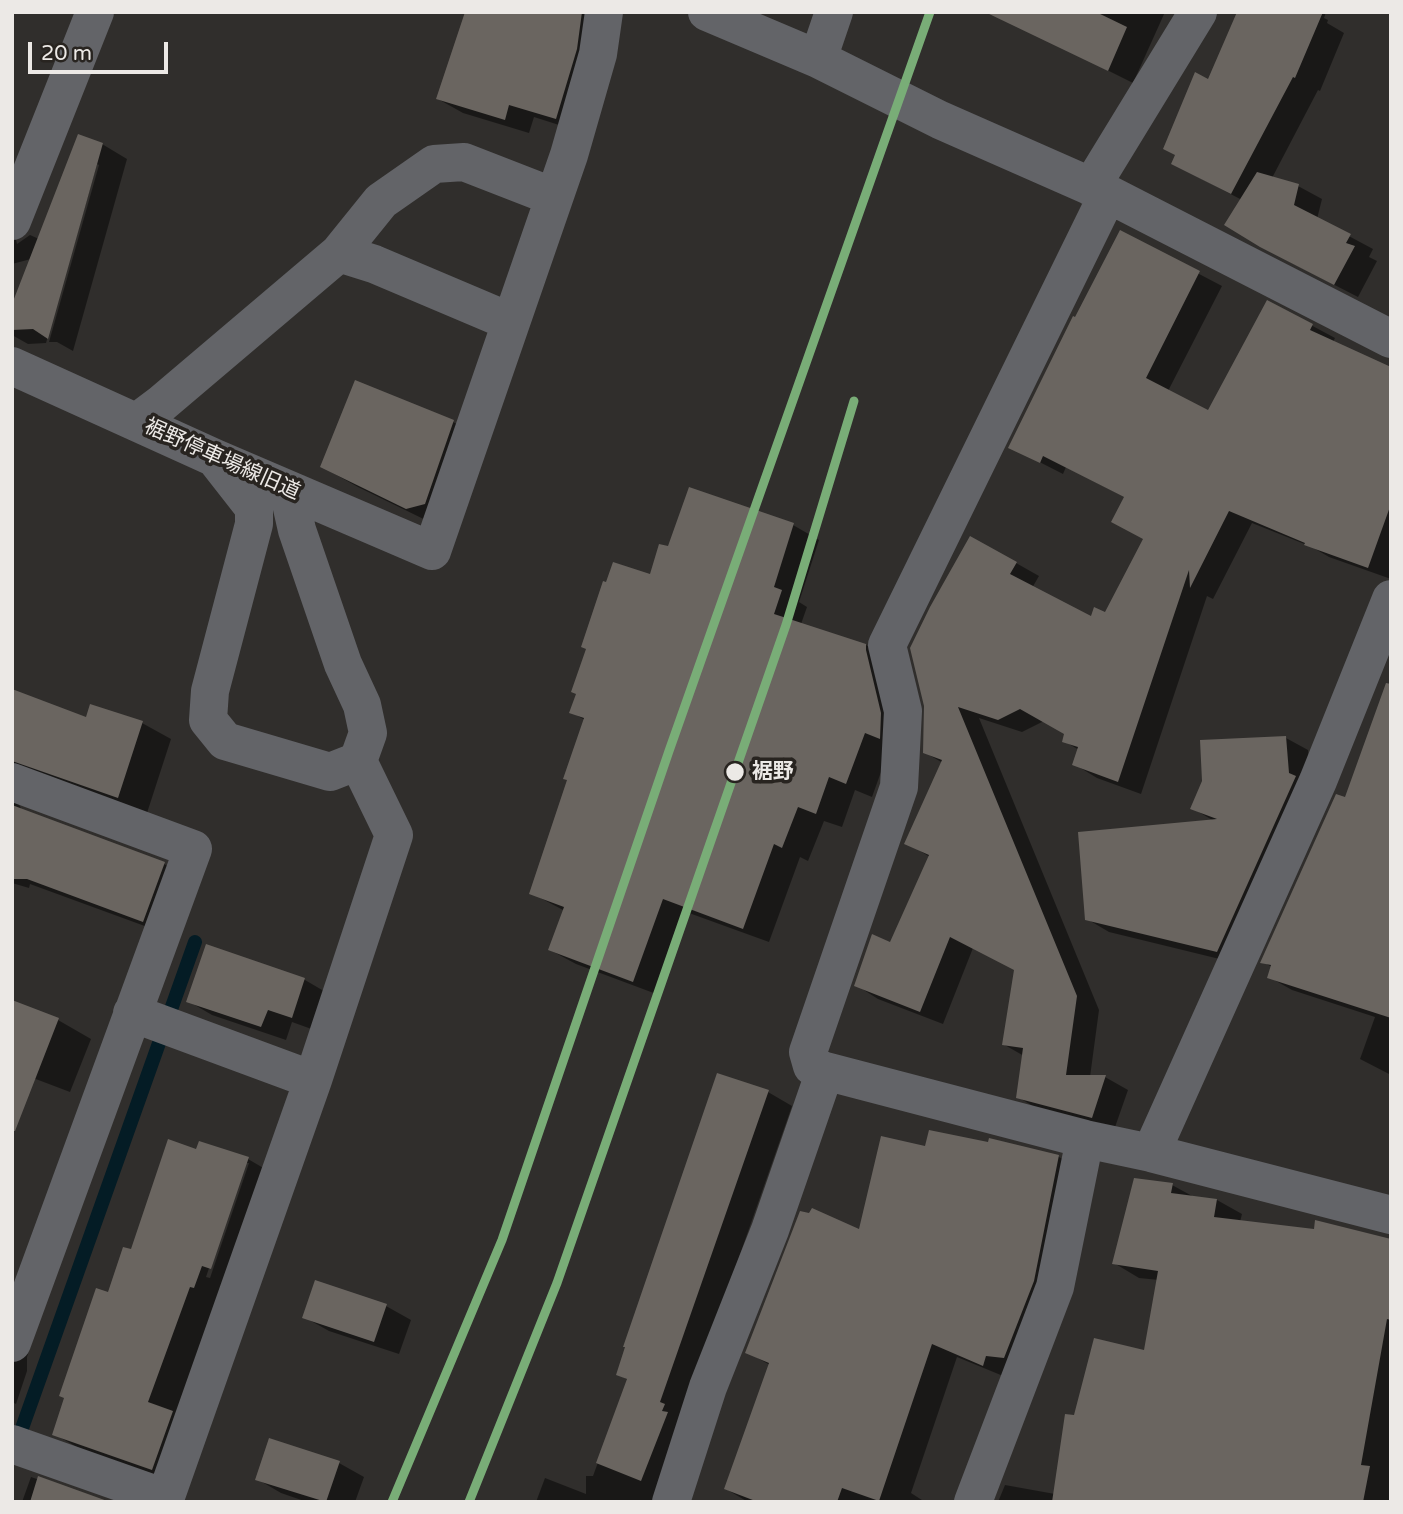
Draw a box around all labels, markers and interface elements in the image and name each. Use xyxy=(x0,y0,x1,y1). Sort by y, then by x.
scale bar xyxy=(32,28,172,72)
text: 20 m xyxy=(41,41,92,66)
street label: 裾野停車場線旧道 xyxy=(140,414,304,506)
place label: 裾野 xyxy=(752,759,794,785)
marker: 裾野 xyxy=(724,761,746,783)

